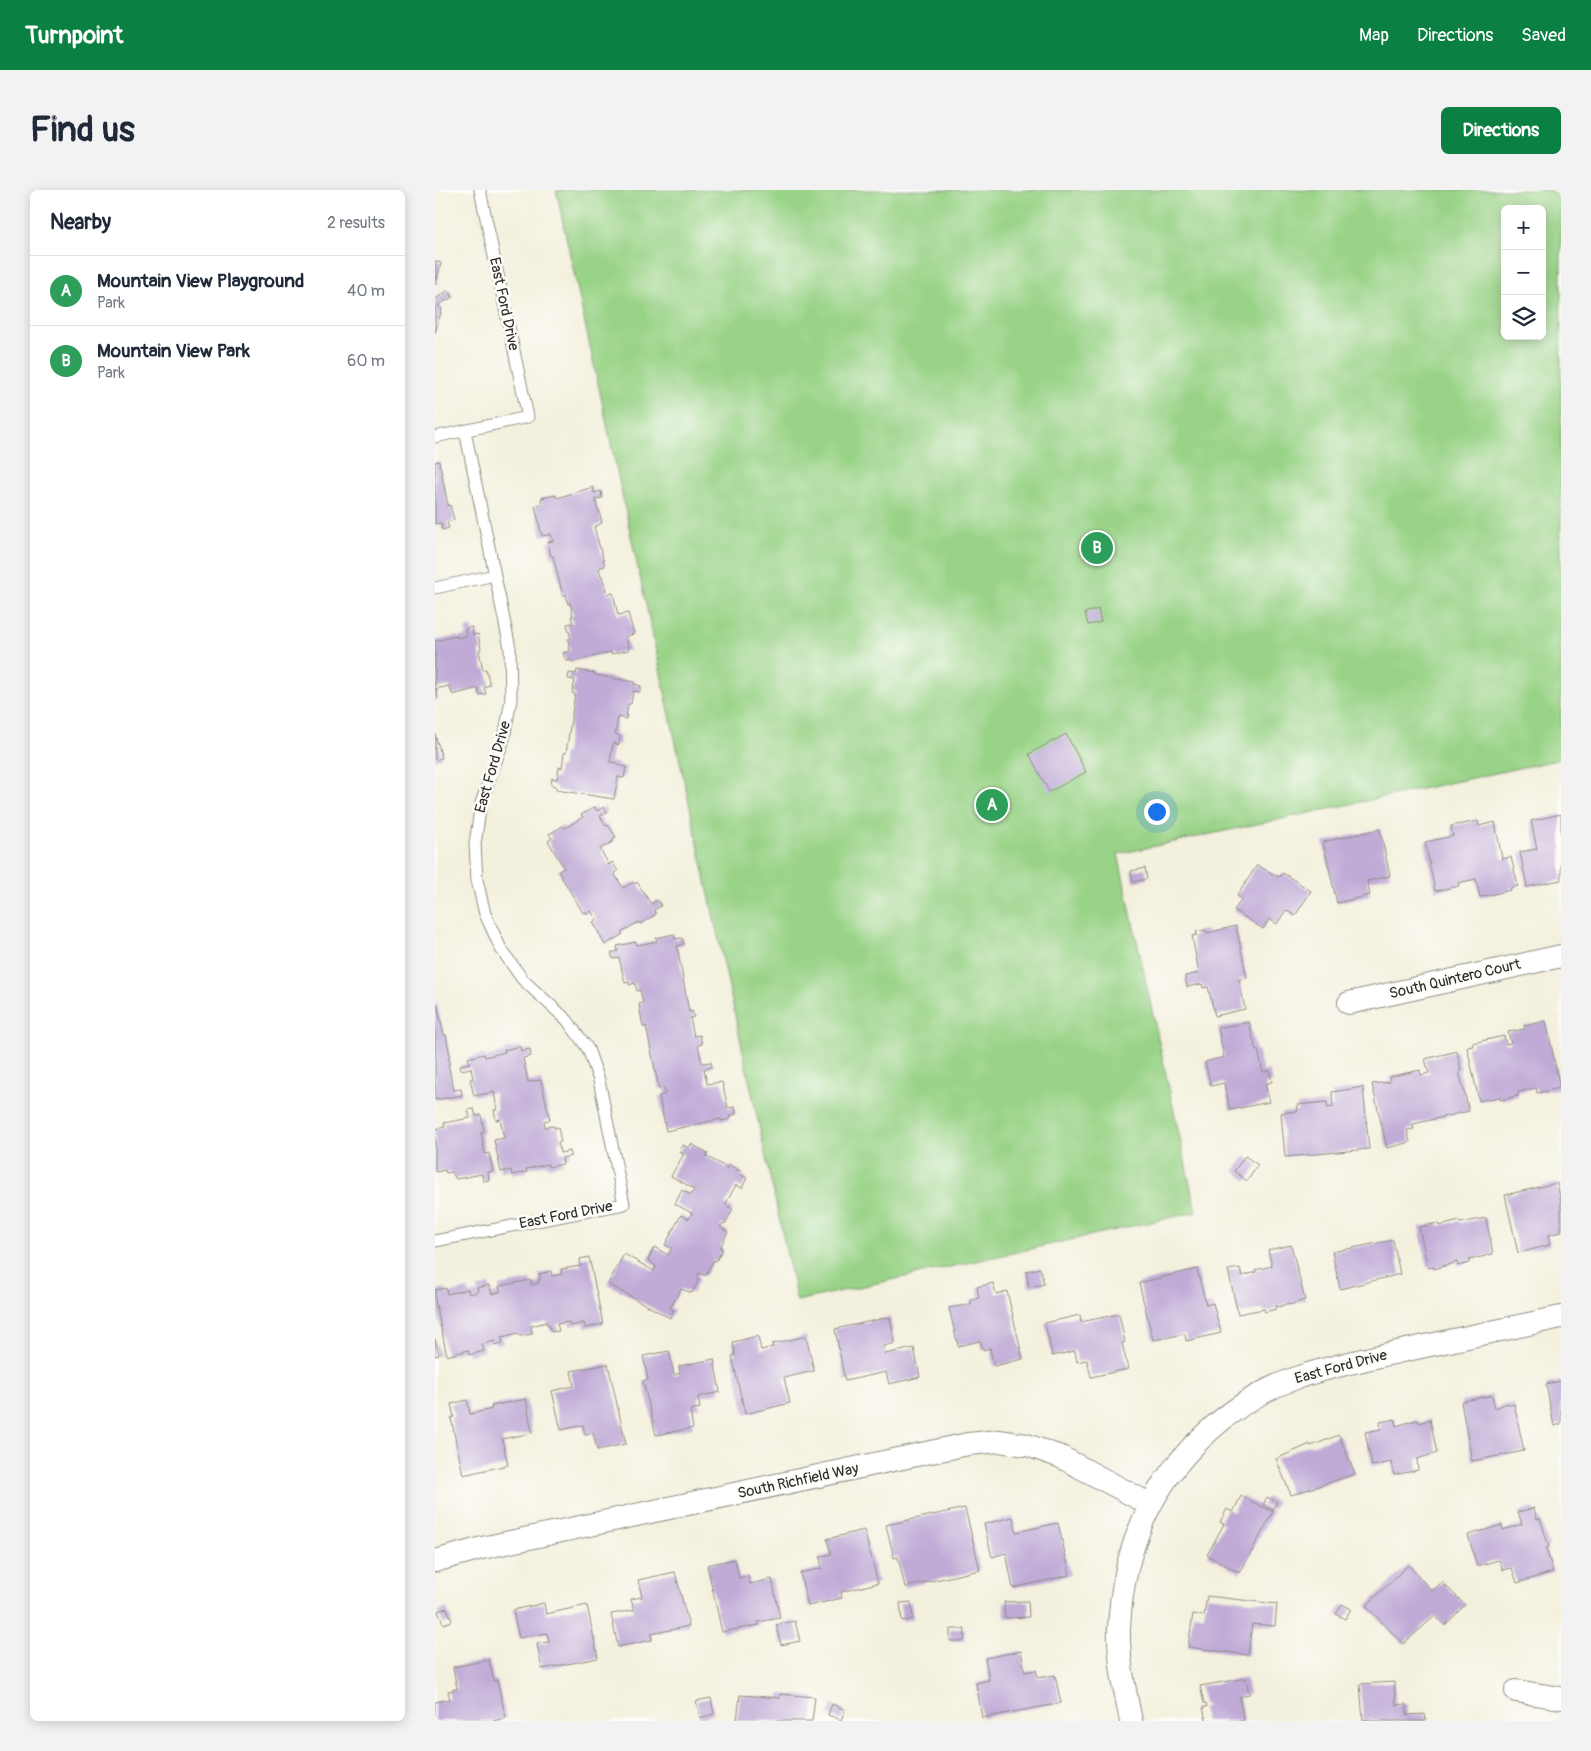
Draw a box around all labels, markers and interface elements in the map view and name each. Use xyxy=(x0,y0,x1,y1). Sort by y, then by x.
text: Turnpoint xyxy=(25,21,123,50)
text: Map xyxy=(1359,24,1389,47)
text: Directions xyxy=(1417,24,1493,47)
text: Saved xyxy=(1521,24,1566,47)
button: Directions xyxy=(1441,107,1561,154)
text: Find us xyxy=(30,108,135,152)
map controls xyxy=(1501,205,1546,340)
button: + xyxy=(1501,205,1546,250)
text: Nearby xyxy=(50,209,111,236)
text: 2 results xyxy=(327,213,385,233)
button: − xyxy=(1501,250,1546,295)
street label: East Ford Drive xyxy=(485,256,523,353)
text: Mountain View Playground xyxy=(97,269,304,293)
text: A xyxy=(61,281,71,301)
text: 40 m xyxy=(347,281,385,301)
text: Park xyxy=(97,293,125,313)
button: layers xyxy=(1501,295,1546,340)
text: Mountain View Park xyxy=(97,339,250,363)
text: B xyxy=(61,351,71,371)
text: 60 m xyxy=(347,351,385,371)
text: Park xyxy=(97,363,125,383)
pin: B xyxy=(1081,529,1113,567)
street label: East Ford Drive xyxy=(471,718,515,815)
pin: A xyxy=(976,786,1008,824)
your location xyxy=(1144,799,1170,825)
street label: South Quintero Court xyxy=(1387,954,1524,1003)
street label: East Ford Drive xyxy=(518,1197,615,1233)
street label: East Ford Drive xyxy=(1293,1345,1390,1388)
street label: South Richfield Way xyxy=(736,1459,861,1503)

